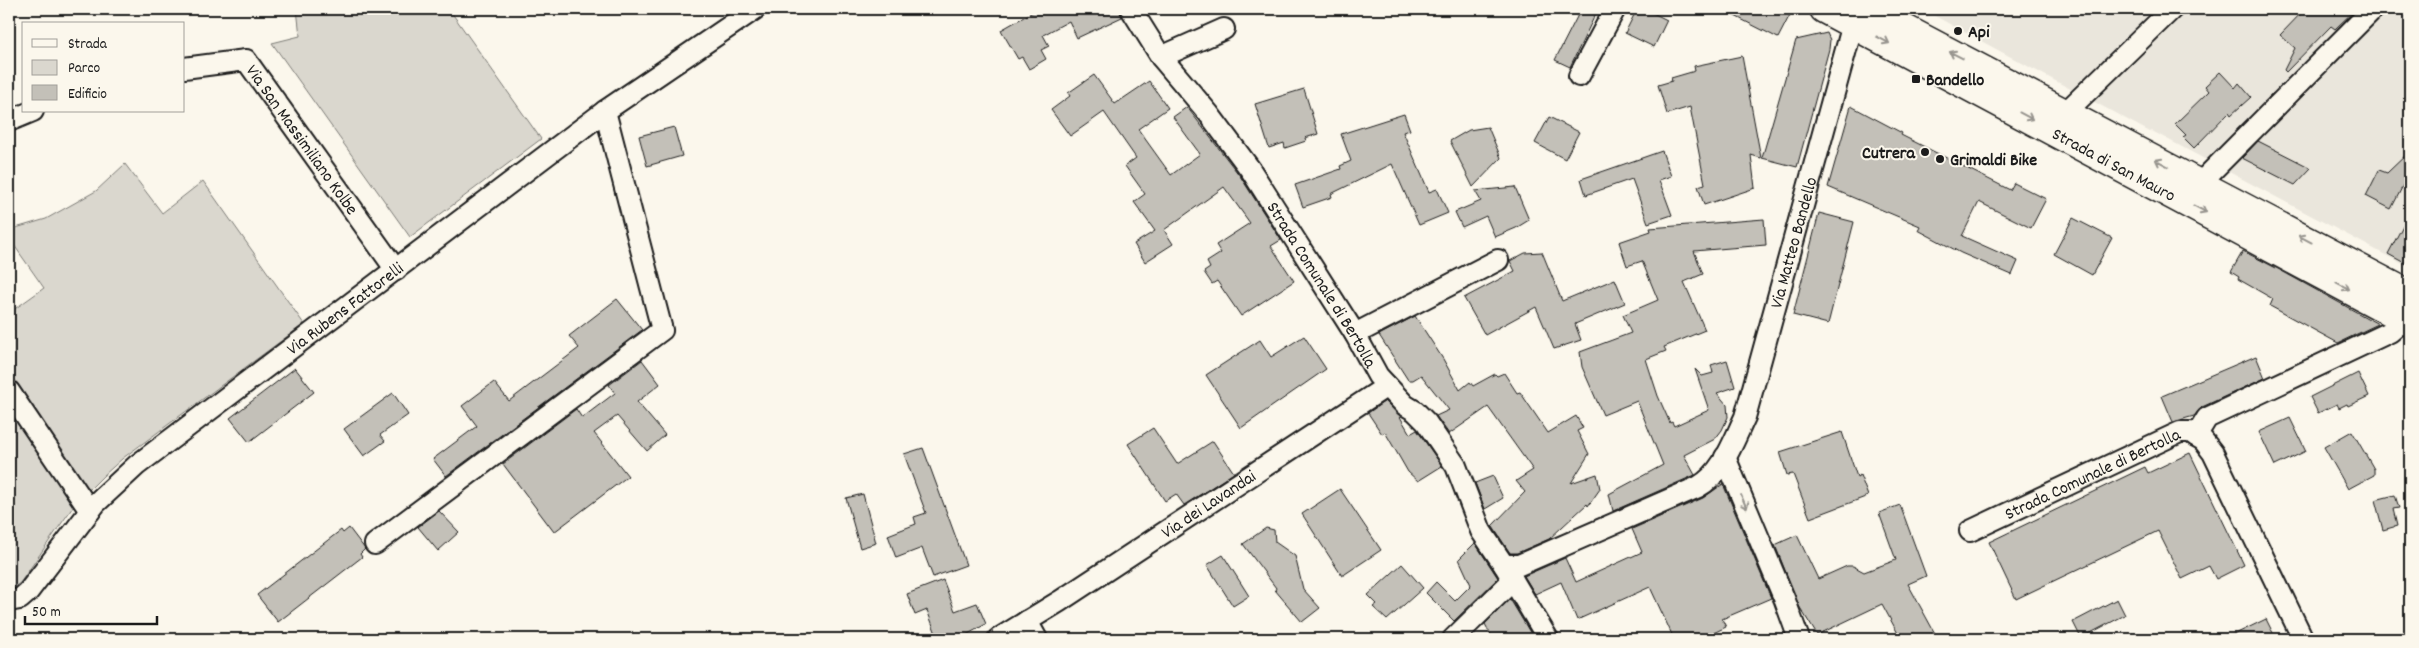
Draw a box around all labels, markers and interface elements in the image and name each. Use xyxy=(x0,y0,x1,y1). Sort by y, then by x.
place label: Api xyxy=(1968,21,1990,46)
legend xyxy=(22,22,185,112)
marker: Api xyxy=(1952,25,1964,37)
text: Strada xyxy=(68,34,108,56)
one-way arrow xyxy=(1875,35,1890,45)
one-way arrow xyxy=(1949,50,1964,59)
text: Parco xyxy=(68,58,100,80)
street label: Via San Massimiliano Kolbe xyxy=(238,61,363,221)
place label: Bandello xyxy=(1926,69,1984,94)
marker: Bandello xyxy=(1910,73,1922,85)
text: Edificio xyxy=(68,84,107,106)
one-way arrow xyxy=(2018,112,2033,121)
street label: Strada di San Mauro xyxy=(2047,123,2179,210)
place label: Cutrera xyxy=(1862,142,1916,167)
marker: Cutrera xyxy=(1919,146,1931,158)
place label: Grimaldi Bike xyxy=(1950,149,2037,174)
marker: Grimaldi Bike xyxy=(1934,153,1946,165)
one-way arrow xyxy=(2155,158,2170,167)
street label: Via Matteo Bandello xyxy=(1765,175,1825,312)
street label: Strada Comunale di Bertolla xyxy=(1259,198,1382,374)
one-way arrow xyxy=(2192,205,2207,215)
one-way arrow xyxy=(2298,234,2313,244)
street label: Via Rubens Fattorelli xyxy=(282,257,410,363)
one-way arrow xyxy=(2336,281,2351,291)
street label: Strada Comunale di Bertolla xyxy=(2001,423,2186,528)
street label: Via dei Lavandai xyxy=(1157,465,1262,546)
one-way arrow xyxy=(1740,494,1749,509)
scale bar xyxy=(25,593,158,625)
text: 50 m xyxy=(32,602,61,624)

